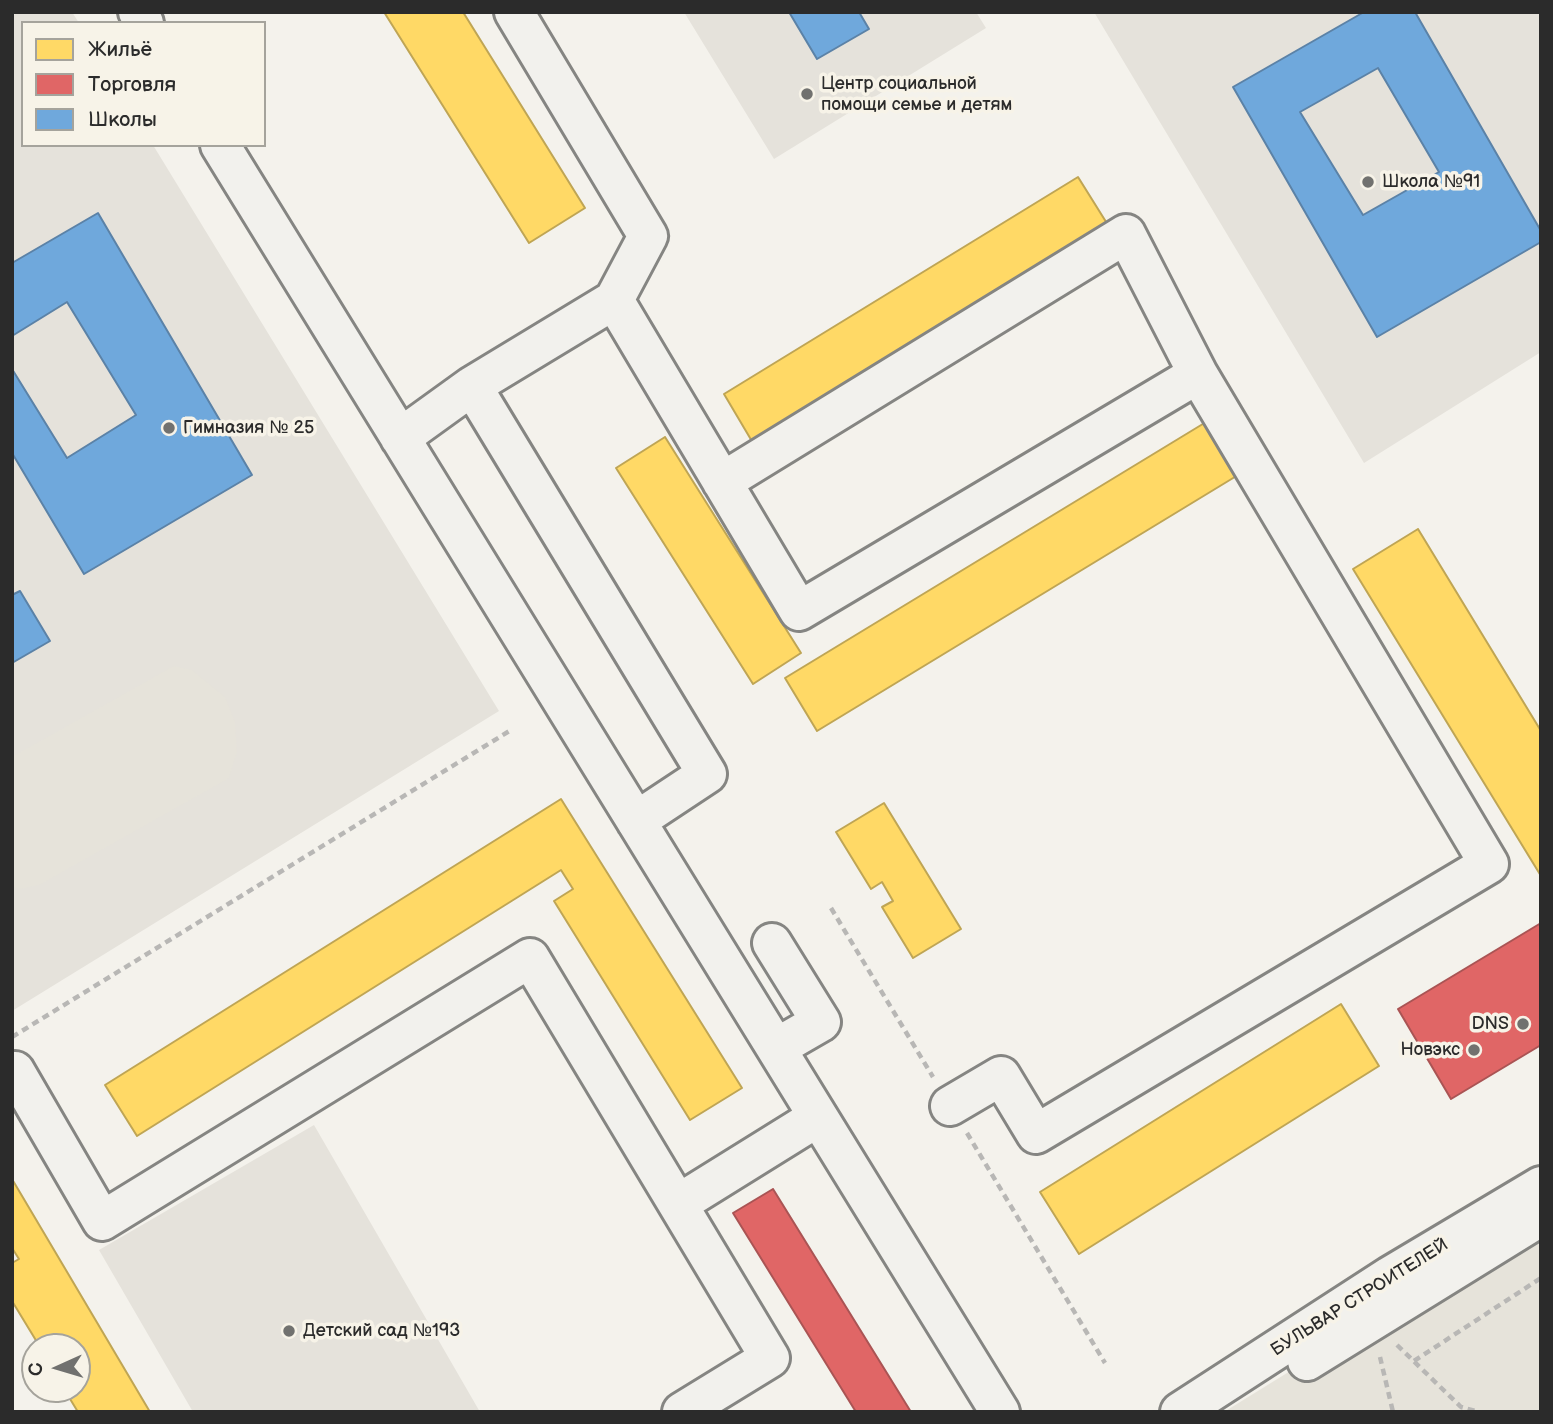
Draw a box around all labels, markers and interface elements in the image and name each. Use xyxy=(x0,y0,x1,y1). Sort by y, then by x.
legend xyxy=(21,21,266,147)
text: Жильё xyxy=(88,37,152,62)
text: Торговля xyxy=(88,72,176,97)
place label: Центр социальной помощи семье и детям xyxy=(821,73,1012,116)
marker: Центр социальной помощи семье и детям xyxy=(799,86,815,102)
text: Школы xyxy=(88,107,157,132)
place label: Школа №91 xyxy=(1382,171,1480,193)
marker: Школа №91 xyxy=(1360,174,1376,190)
place label: Гимназия № 25 xyxy=(183,417,314,439)
marker: Гимназия № 25 xyxy=(161,420,177,436)
place label: DNS xyxy=(1471,1013,1509,1035)
marker: DNS xyxy=(1515,1016,1531,1032)
place label: Новэкс xyxy=(1400,1039,1460,1061)
marker: Новэкс xyxy=(1466,1042,1482,1058)
street label: БУЛЬВАР СТРОИТЕЛЕЙ xyxy=(1267,1235,1453,1361)
place label: Детский сад №193 xyxy=(303,1320,460,1342)
marker: Детский сад №193 xyxy=(281,1323,297,1339)
north arrow xyxy=(21,1333,91,1403)
text: С xyxy=(25,1362,48,1377)

